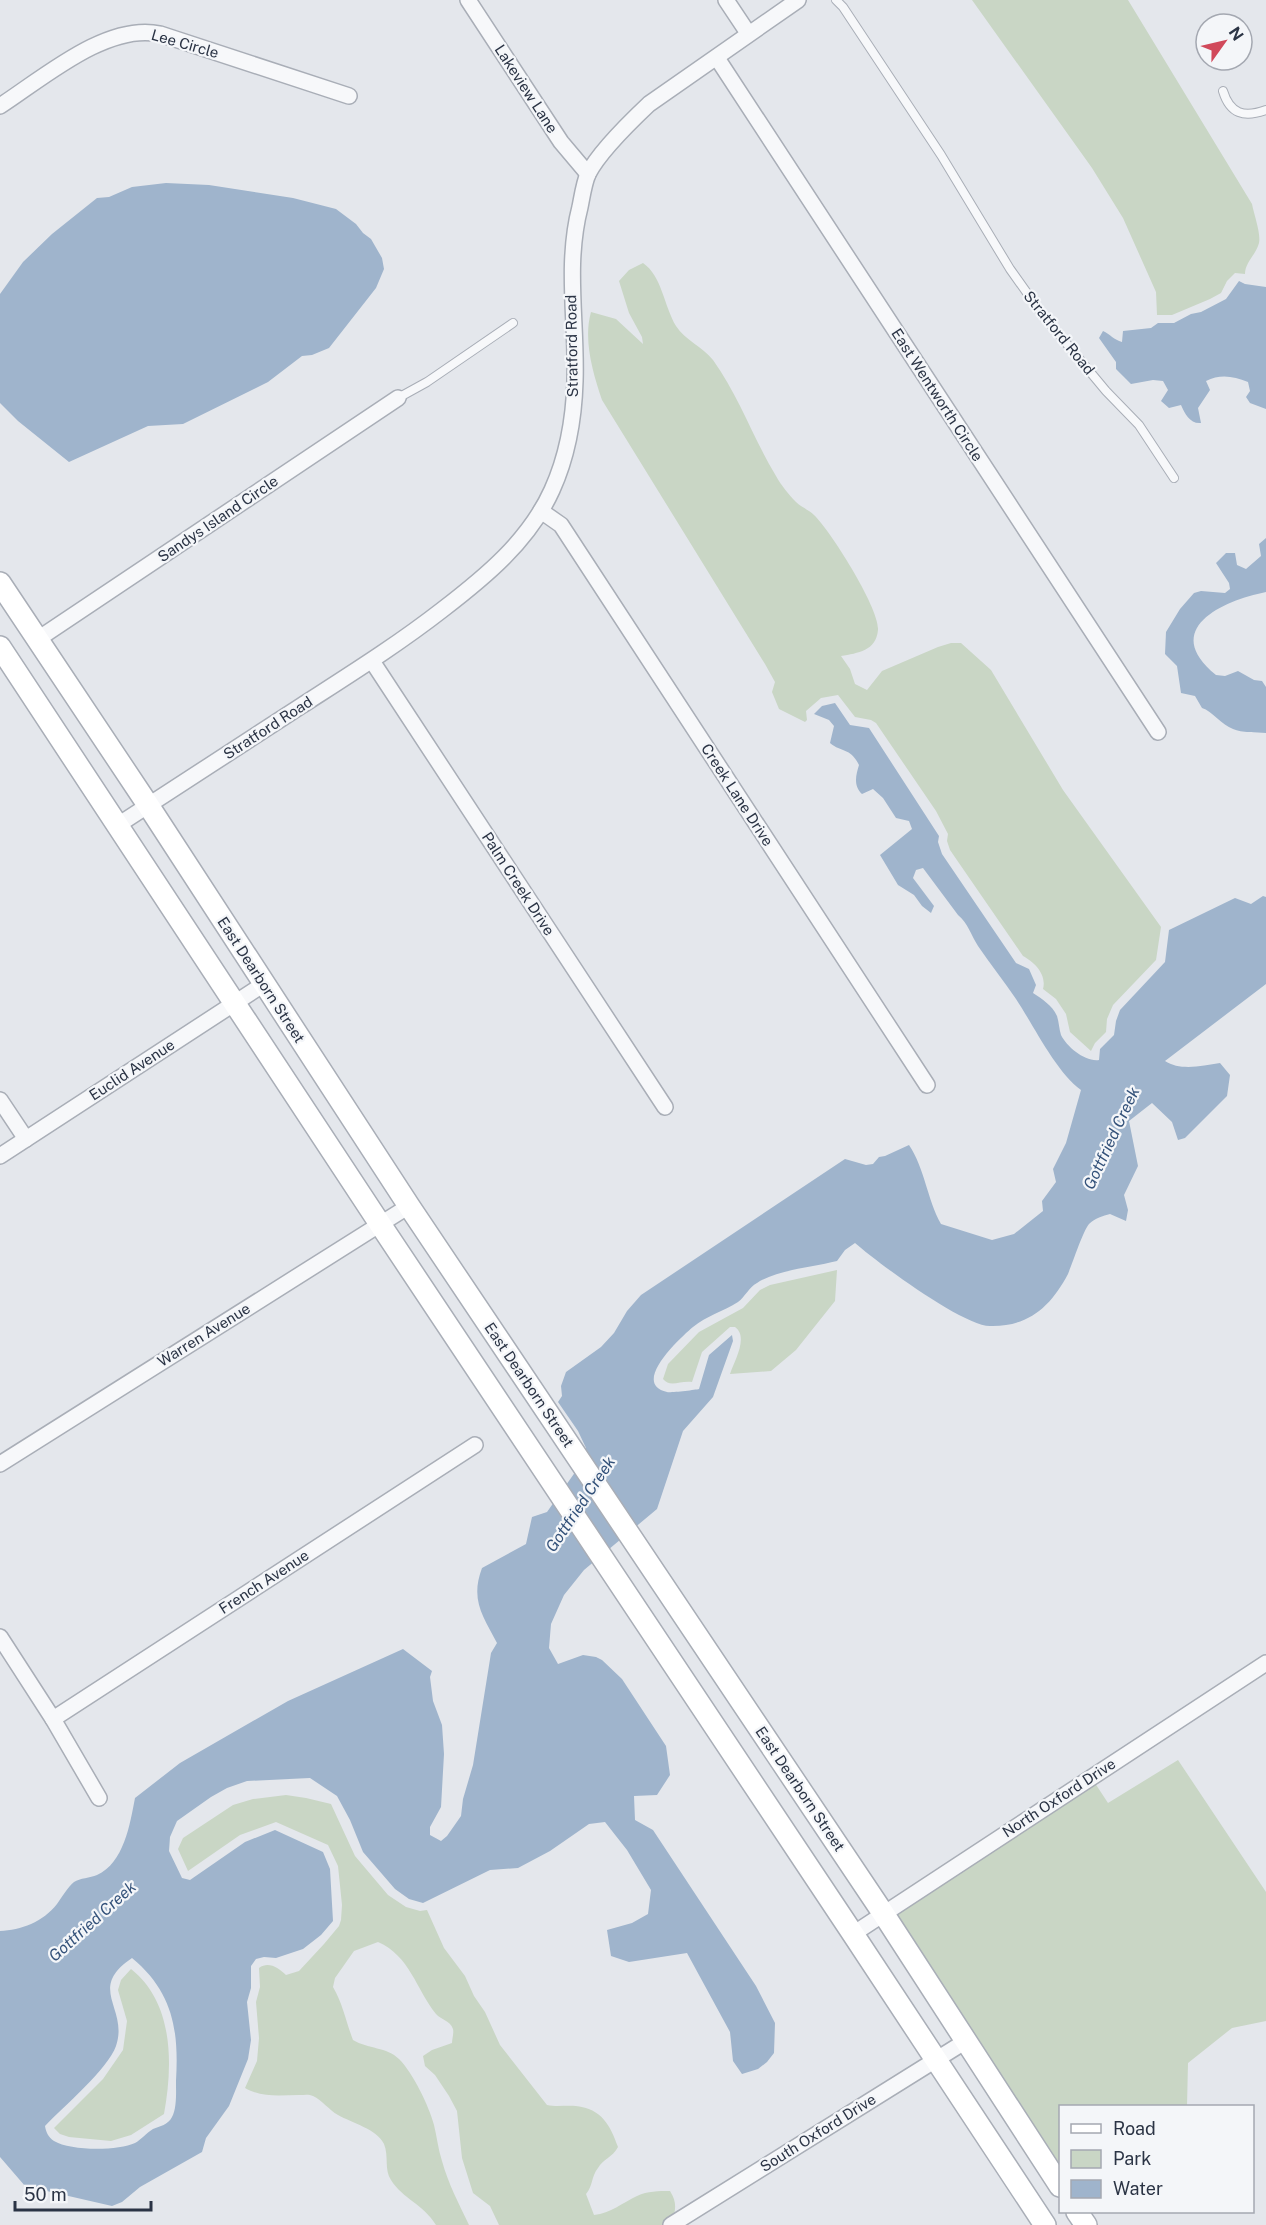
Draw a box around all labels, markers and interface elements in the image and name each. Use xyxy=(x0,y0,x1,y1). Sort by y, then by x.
north arrow xyxy=(1194,12,1254,72)
text: N xyxy=(1225,23,1247,44)
street label: Lee Circle xyxy=(149,26,221,61)
street label: Lakeview Lane xyxy=(492,41,561,136)
street label: Stratford Road xyxy=(1021,287,1098,378)
street label: Stratford Road xyxy=(562,295,581,397)
street label: East Wentworth Circle xyxy=(888,325,987,464)
street label: Sandys Island Circle xyxy=(154,472,281,565)
street label: Stratford Road xyxy=(220,693,315,763)
street label: Creek Lane Drive xyxy=(698,740,777,849)
street label: Palm Creek Drive xyxy=(479,829,558,939)
street label: East Dearborn Street xyxy=(214,914,309,1046)
street label: Euclid Avenue xyxy=(86,1036,178,1103)
water label: Gottfried Creek xyxy=(1079,1084,1144,1192)
street label: Warren Avenue xyxy=(154,1299,253,1370)
street label: East Dearborn Street xyxy=(481,1319,578,1450)
water label: Gottfried Creek xyxy=(542,1453,619,1556)
street label: French Avenue xyxy=(216,1546,312,1617)
street label: East Dearborn Street xyxy=(752,1723,849,1854)
street label: North Oxford Drive xyxy=(999,1755,1118,1840)
water label: Gottfried Creek xyxy=(45,1877,140,1965)
street label: South Oxford Drive xyxy=(757,2090,879,2175)
legend xyxy=(1059,2105,1254,2213)
text: Road xyxy=(1113,2118,1156,2139)
text: Park xyxy=(1113,2148,1151,2169)
scale bar xyxy=(15,2174,152,2212)
text: Water xyxy=(1113,2178,1163,2199)
text: 50 m xyxy=(24,2184,67,2205)

